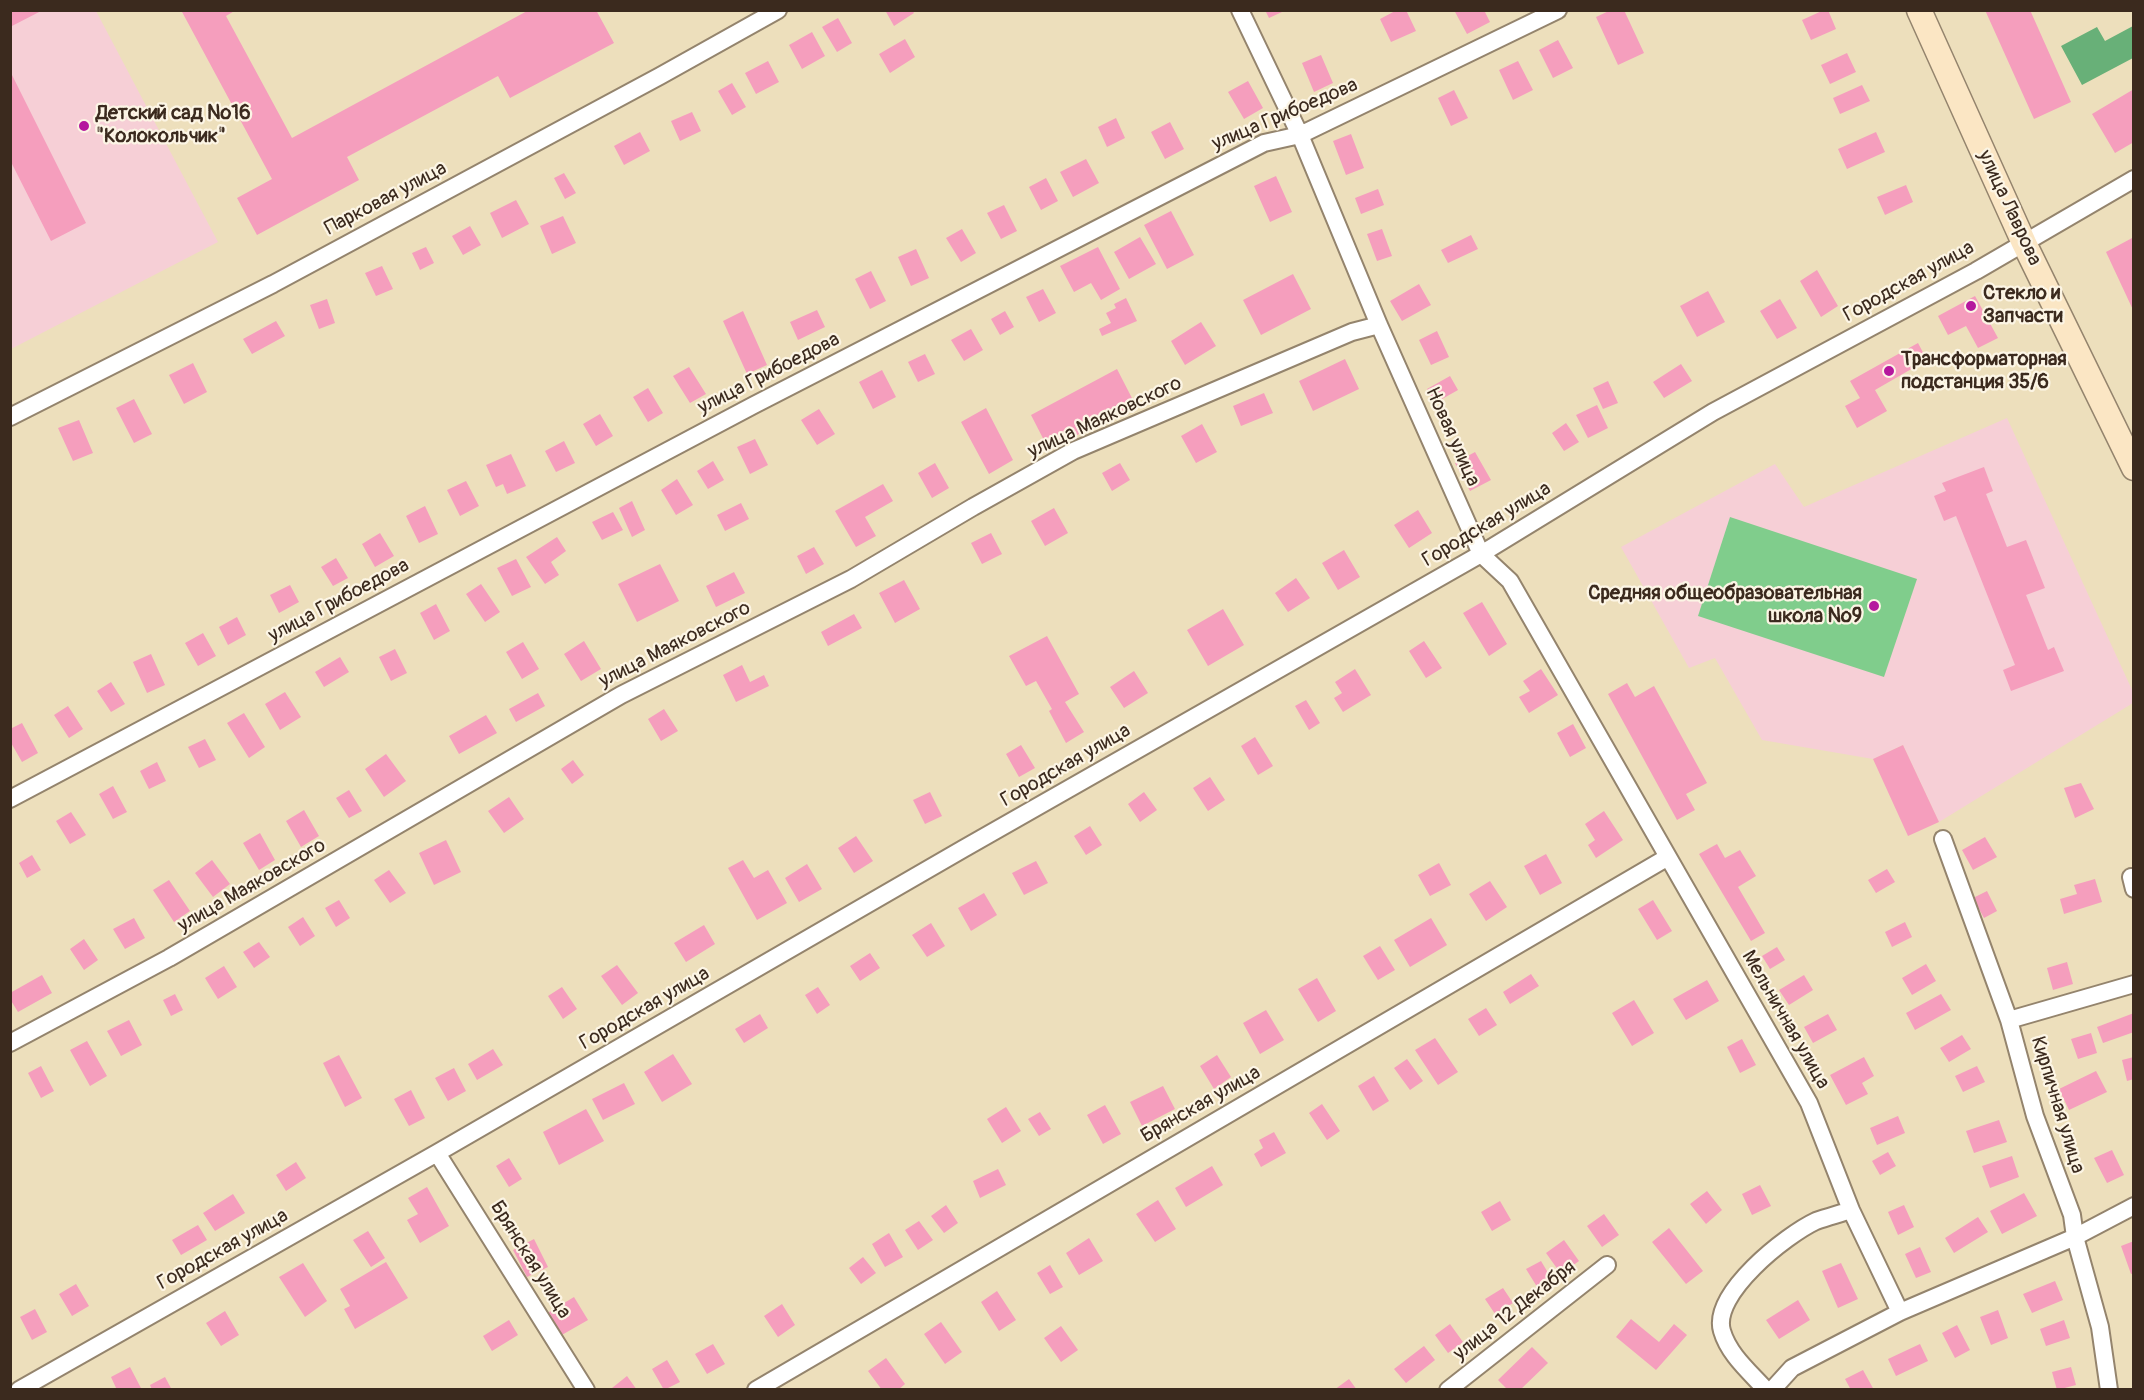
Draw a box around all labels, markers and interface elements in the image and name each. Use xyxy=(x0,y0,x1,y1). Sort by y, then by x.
street label: улица Грибоедова xyxy=(1209,73,1361,157)
place label: Детский сад №16 "Колокольчик" xyxy=(96,102,251,149)
marker: Детский сад №16 "Колокольчик" xyxy=(77,119,91,133)
street label: улица Лаврова xyxy=(1972,146,2046,270)
street label: Парковая улица xyxy=(321,157,451,241)
street label: Городская улица xyxy=(1839,236,1979,328)
place label: Стекло и Запчасти xyxy=(1983,282,2063,329)
marker: Стекло и Запчасти xyxy=(1964,299,1978,313)
street label: улица Грибоедова xyxy=(694,328,844,420)
place label: Трансформаторная подстанция 35/6 xyxy=(1901,348,2067,395)
marker: Трансформаторная подстанция 35/6 xyxy=(1882,364,1896,378)
street label: улица Маяковского xyxy=(1024,372,1186,464)
street label: Новая улица xyxy=(1419,384,1485,490)
street label: Городская улица xyxy=(1418,477,1556,573)
street label: улица Грибоедова xyxy=(264,554,414,648)
place label: Средняя общеобразовательная школа №9 xyxy=(1588,582,1862,629)
street label: улица Маяковского xyxy=(595,596,755,694)
marker: Средняя общеобразовательная школа №9 xyxy=(1867,599,1881,613)
street label: Городская улица xyxy=(997,719,1135,813)
street label: улица Маяковского xyxy=(174,834,330,938)
street label: Мельничная улица xyxy=(1736,947,1834,1093)
street label: Городская улица xyxy=(576,962,714,1056)
street label: Кирпичная улица xyxy=(2025,1034,2089,1176)
street label: Брянская улица xyxy=(1137,1061,1265,1149)
street label: Брянская улица xyxy=(484,1197,576,1323)
street label: Городская улица xyxy=(153,1204,293,1296)
street label: улица 12 Декабря xyxy=(1449,1256,1581,1366)

